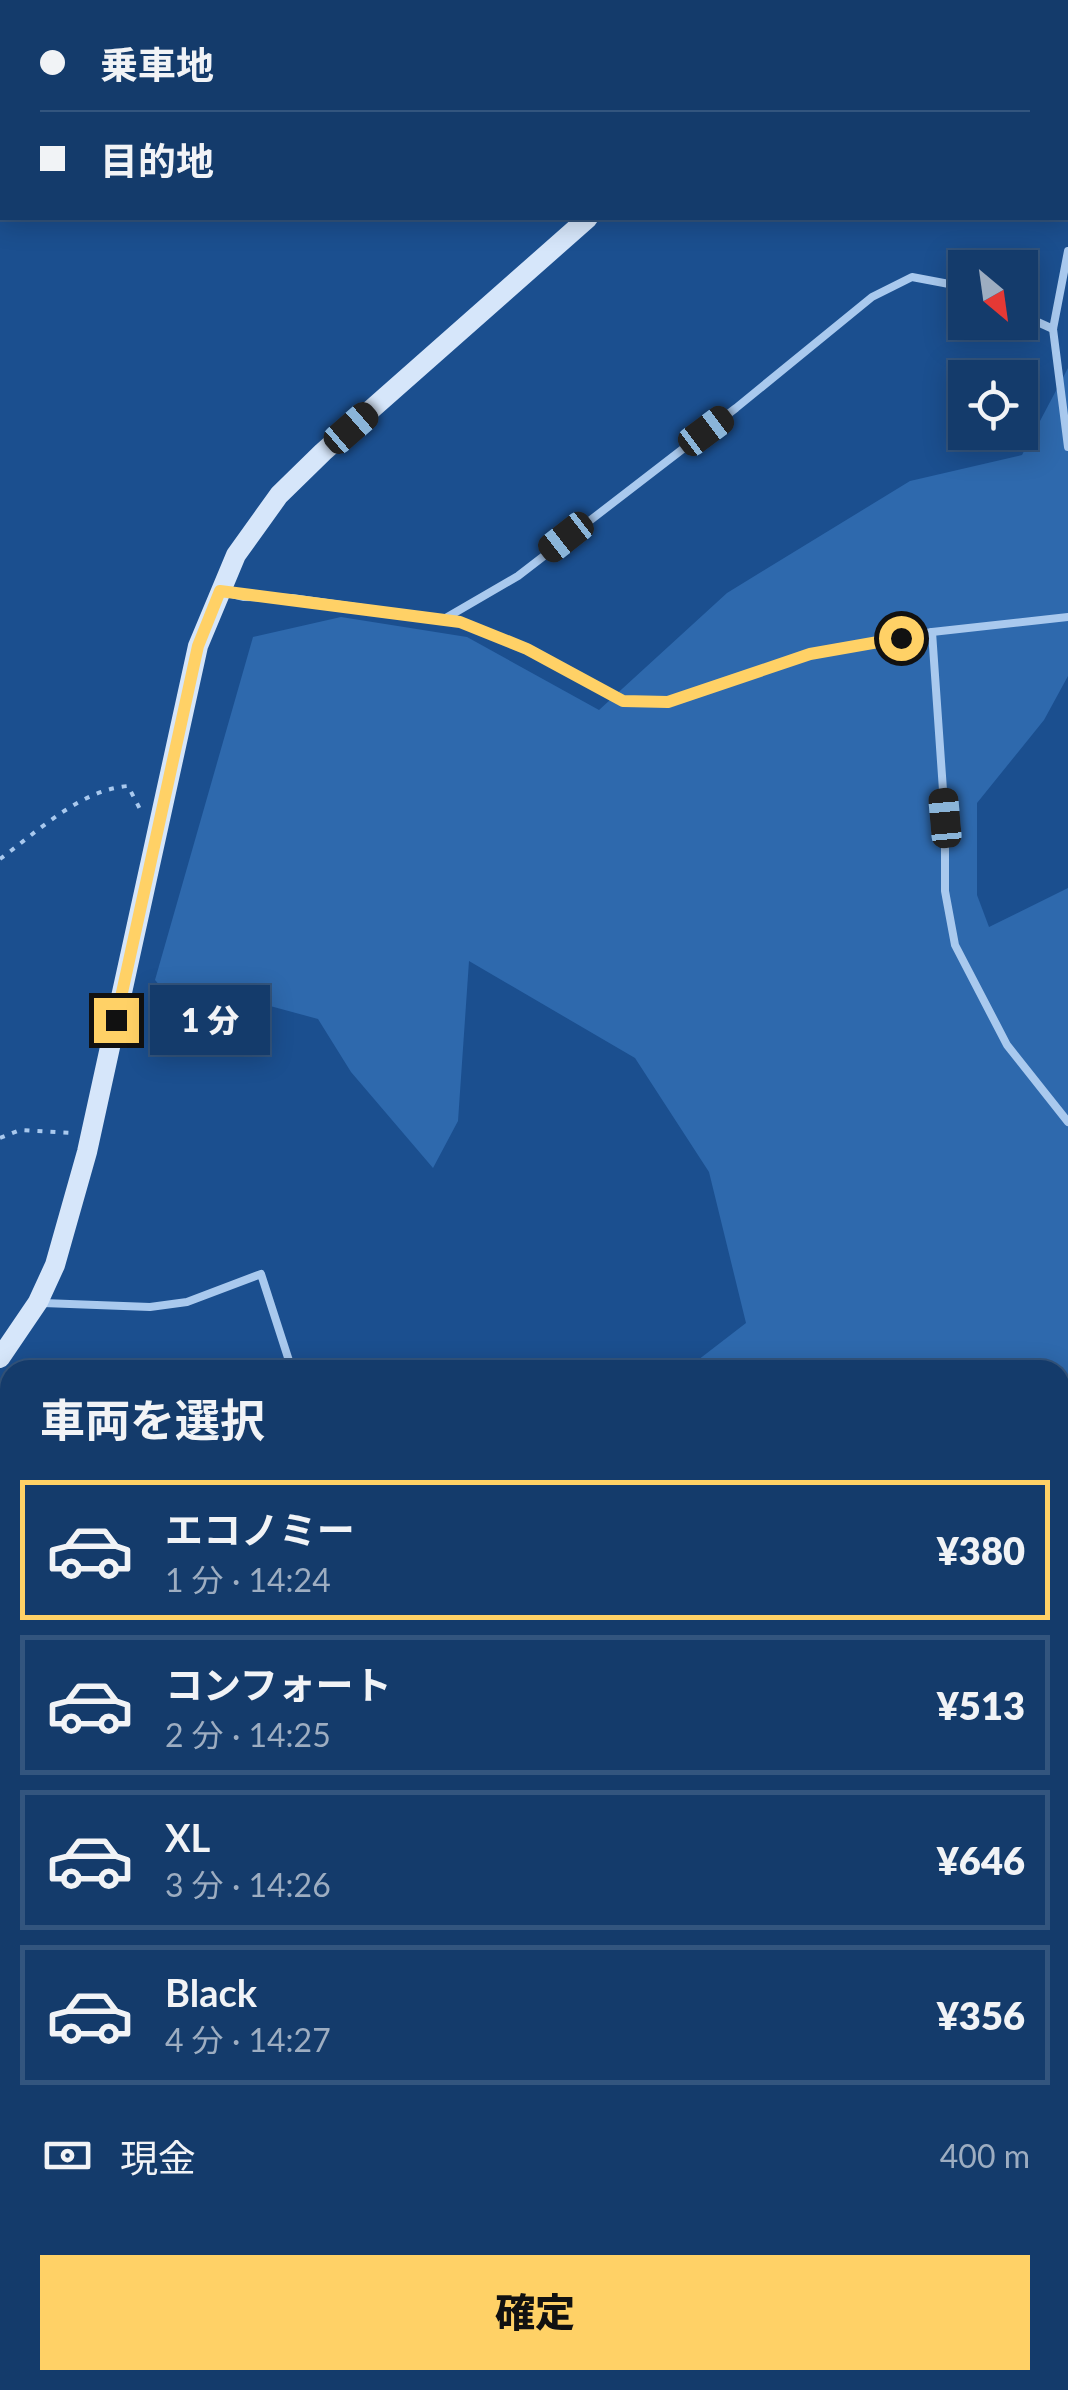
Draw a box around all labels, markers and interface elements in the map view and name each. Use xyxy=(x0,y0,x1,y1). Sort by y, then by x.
text: 乗車地 xyxy=(100,41,214,87)
text: 目的地 xyxy=(100,137,214,183)
north arrow xyxy=(948,250,1038,340)
map controls xyxy=(948,250,1038,450)
button: locate xyxy=(948,360,1038,450)
car xyxy=(319,397,383,459)
car xyxy=(673,401,739,461)
car xyxy=(533,507,599,567)
route start xyxy=(879,616,924,661)
car xyxy=(927,787,963,849)
callout: 1 分 xyxy=(151,985,271,1055)
route end xyxy=(94,998,139,1043)
text: 1 分 xyxy=(181,1000,239,1039)
text: 車両を選択 xyxy=(40,1393,265,1447)
icon: car xyxy=(45,1505,135,1595)
text: エコノミー xyxy=(165,1506,355,1552)
text: ¥380 xyxy=(937,1527,1025,1573)
text: 1 分 · 14:24 xyxy=(165,1560,331,1599)
icon: car xyxy=(45,1660,135,1750)
text: コンフォート xyxy=(165,1661,392,1707)
text: ¥513 xyxy=(937,1682,1025,1728)
text: 2 分 · 14:25 xyxy=(165,1715,331,1754)
text: XL xyxy=(165,1814,210,1860)
icon: car xyxy=(45,1815,135,1905)
text: ¥646 xyxy=(937,1837,1025,1883)
text: 3 分 · 14:26 xyxy=(165,1865,331,1904)
text: Black xyxy=(165,1969,257,2015)
icon: car xyxy=(45,1970,135,2060)
text: ¥356 xyxy=(937,1992,1025,2038)
text: 4 分 · 14:27 xyxy=(165,2020,331,2059)
icon: cash xyxy=(40,2128,95,2183)
text: 現金 xyxy=(120,2134,196,2180)
text: 400 m xyxy=(940,2136,1030,2175)
button: 確定 xyxy=(40,2255,1030,2370)

